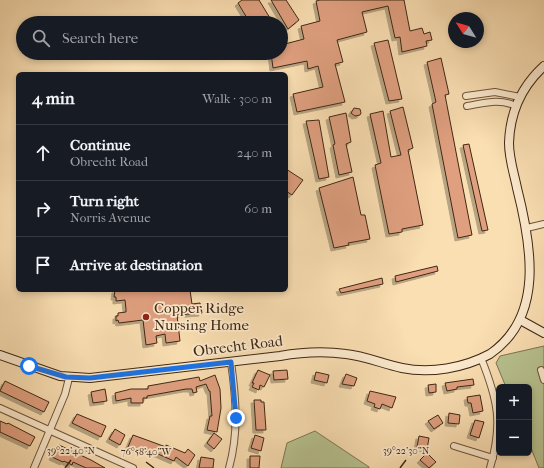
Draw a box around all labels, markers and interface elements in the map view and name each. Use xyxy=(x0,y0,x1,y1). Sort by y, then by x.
north arrow xyxy=(448,12,484,48)
search box xyxy=(16,16,288,60)
icon: search xyxy=(30,27,52,49)
text: Search here xyxy=(62,29,138,47)
text: 4 min xyxy=(32,88,75,108)
text: Walk · 300 m xyxy=(202,91,272,106)
text: Continue xyxy=(70,136,130,154)
icon: ahead xyxy=(32,142,54,164)
text: 240 m xyxy=(237,145,272,160)
text: Obrecht Road xyxy=(70,154,148,169)
text: Turn right xyxy=(70,192,139,210)
icon: right xyxy=(32,198,54,220)
text: 60 m xyxy=(244,201,272,216)
text: Norris Avenue xyxy=(70,210,151,225)
icon: arrive xyxy=(32,254,54,276)
text: Arrive at destination xyxy=(70,256,202,274)
place label: Copper Ridge Nursing Home xyxy=(154,299,249,334)
marker: Copper Ridge Nursing Home xyxy=(141,312,151,322)
street label: Obrecht Road xyxy=(192,331,285,360)
route start xyxy=(20,357,38,375)
map controls xyxy=(496,384,532,456)
button: + xyxy=(496,384,532,420)
route end xyxy=(227,409,245,427)
button: − xyxy=(496,420,532,456)
text: 39°22'40"N xyxy=(47,445,96,457)
text: 39°22'30"N xyxy=(383,445,430,457)
text: 76°58'40"W xyxy=(121,446,172,458)

